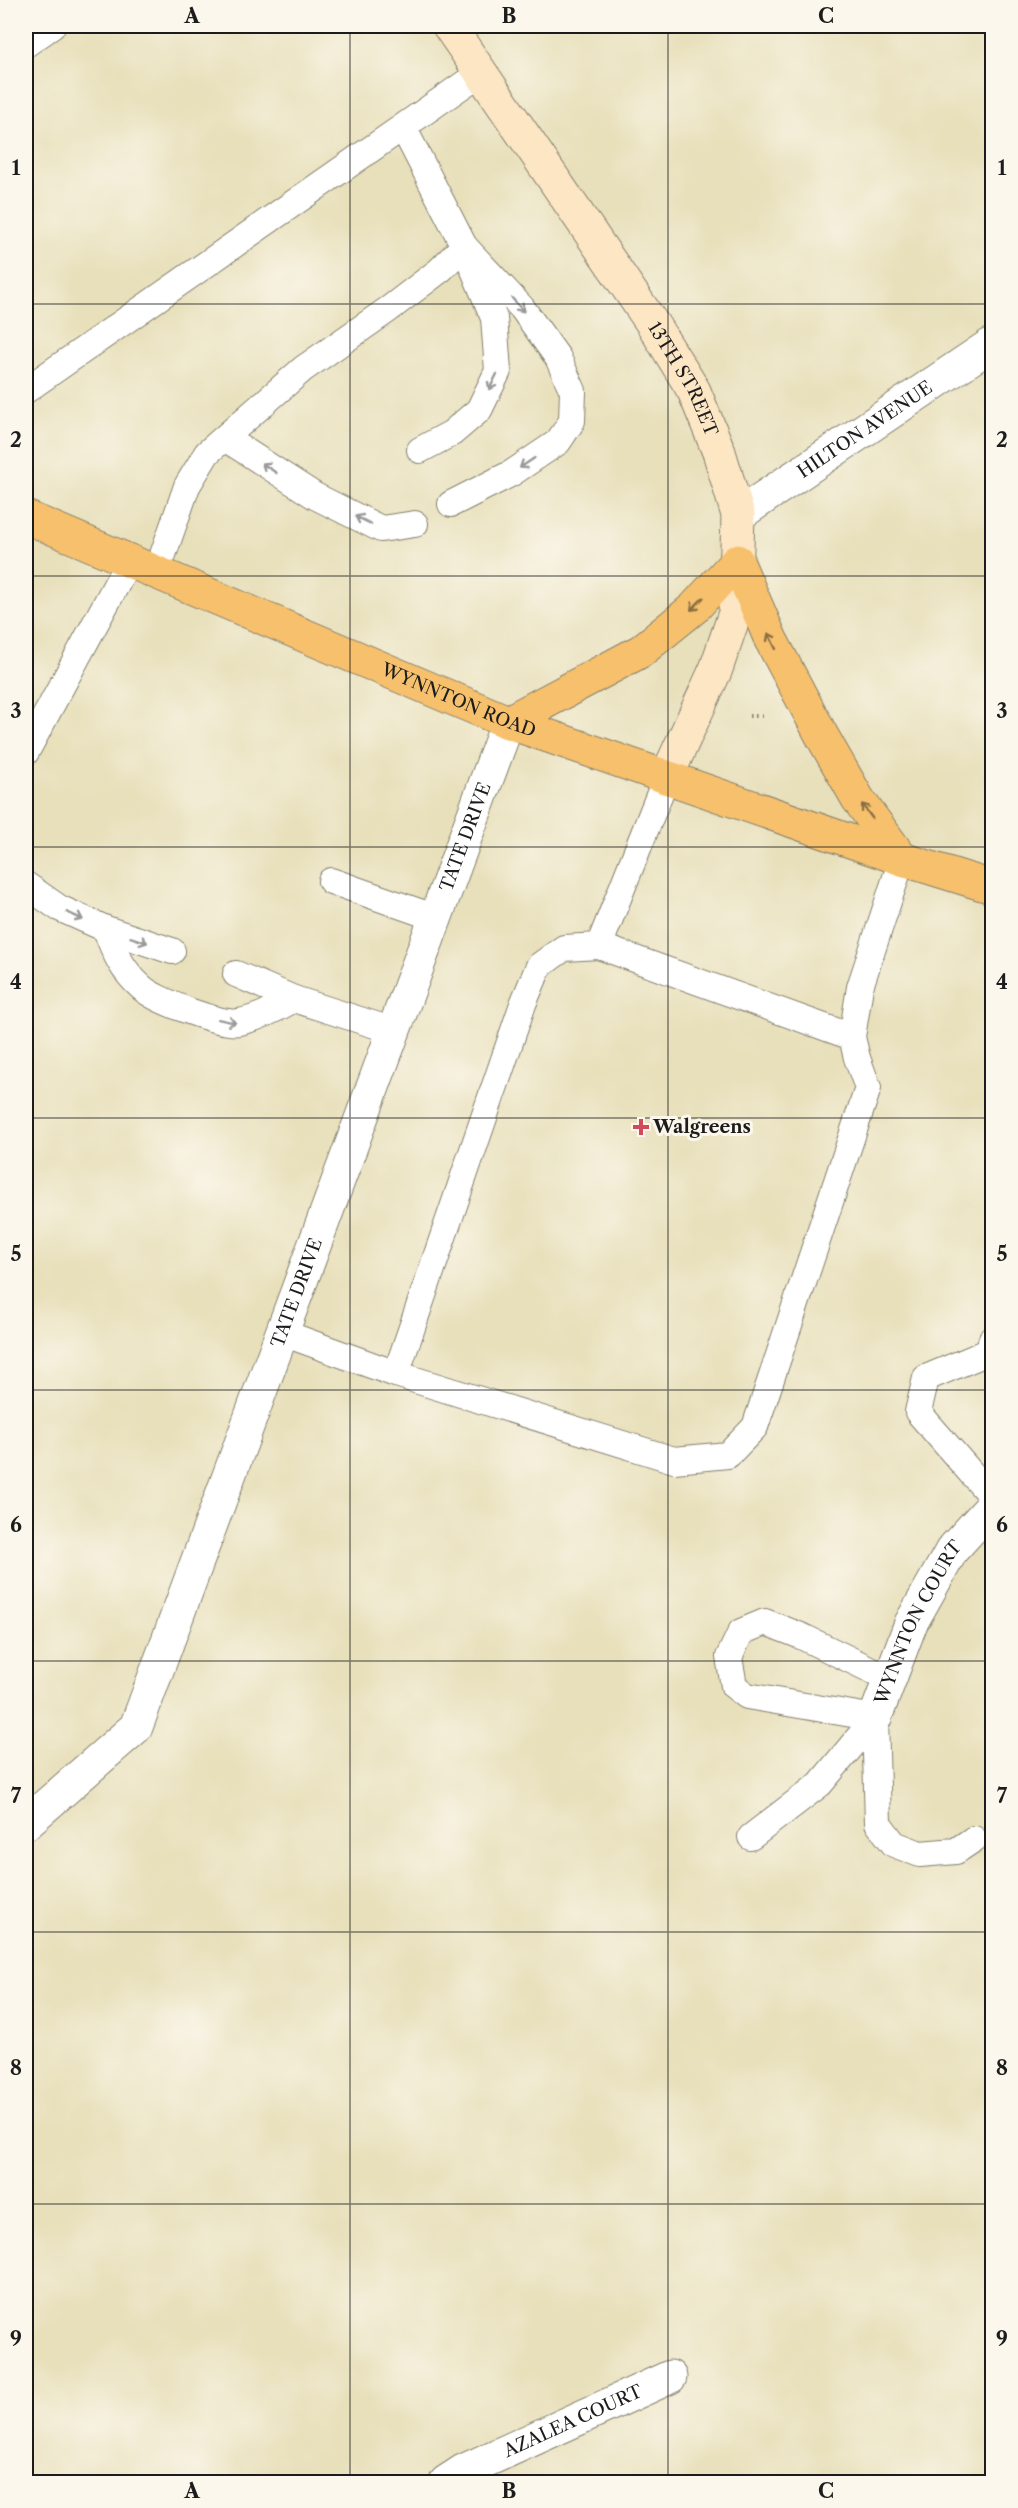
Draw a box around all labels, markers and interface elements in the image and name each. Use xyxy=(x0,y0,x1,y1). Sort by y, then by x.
text: A xyxy=(183,4,200,28)
text: B xyxy=(502,4,517,28)
text: C xyxy=(818,4,834,28)
text: 1 xyxy=(12,156,21,180)
text: 1 xyxy=(998,156,1007,180)
one-way arrow xyxy=(511,297,525,312)
street label: 13TH STREET xyxy=(643,318,723,440)
one-way arrow xyxy=(487,372,498,390)
street label: HILTON AVENUE xyxy=(793,376,937,483)
text: 2 xyxy=(10,428,22,452)
text: 2 xyxy=(996,428,1008,452)
one-way arrow xyxy=(519,457,536,469)
one-way arrow xyxy=(261,462,278,474)
one-way arrow xyxy=(355,514,373,526)
one-way arrow xyxy=(690,596,705,611)
one-way arrow xyxy=(766,633,777,651)
street label: WYNNTON ROAD xyxy=(377,658,539,742)
text: 3 xyxy=(10,699,22,723)
text: 3 xyxy=(996,699,1008,723)
street label: TATE DRIVE xyxy=(435,779,496,895)
one-way arrow xyxy=(861,804,873,820)
one-way arrow xyxy=(66,910,84,922)
one-way arrow xyxy=(129,935,148,946)
text: 4 xyxy=(10,970,22,994)
text: 4 xyxy=(996,970,1008,994)
one-way arrow xyxy=(216,1016,236,1027)
place label: Walgreens xyxy=(652,1116,751,1138)
marker: Walgreens xyxy=(634,1120,648,1134)
street label: TATE DRIVE xyxy=(267,1235,327,1350)
text: 5 xyxy=(10,1242,22,1266)
text: 5 xyxy=(996,1242,1008,1266)
text: 6 xyxy=(10,1513,22,1537)
text: 6 xyxy=(996,1513,1008,1537)
street label: WYNNTON COURT xyxy=(870,1535,967,1708)
text: 7 xyxy=(11,1784,22,1808)
text: 7 xyxy=(997,1784,1008,1808)
text: 8 xyxy=(10,2056,22,2080)
text: 8 xyxy=(996,2056,1008,2080)
text: 9 xyxy=(10,2327,22,2351)
text: 9 xyxy=(996,2327,1008,2351)
street label: AZALEA COURT xyxy=(499,2380,646,2462)
text: A xyxy=(183,2479,200,2503)
text: B xyxy=(502,2479,517,2503)
text: C xyxy=(818,2479,834,2503)

